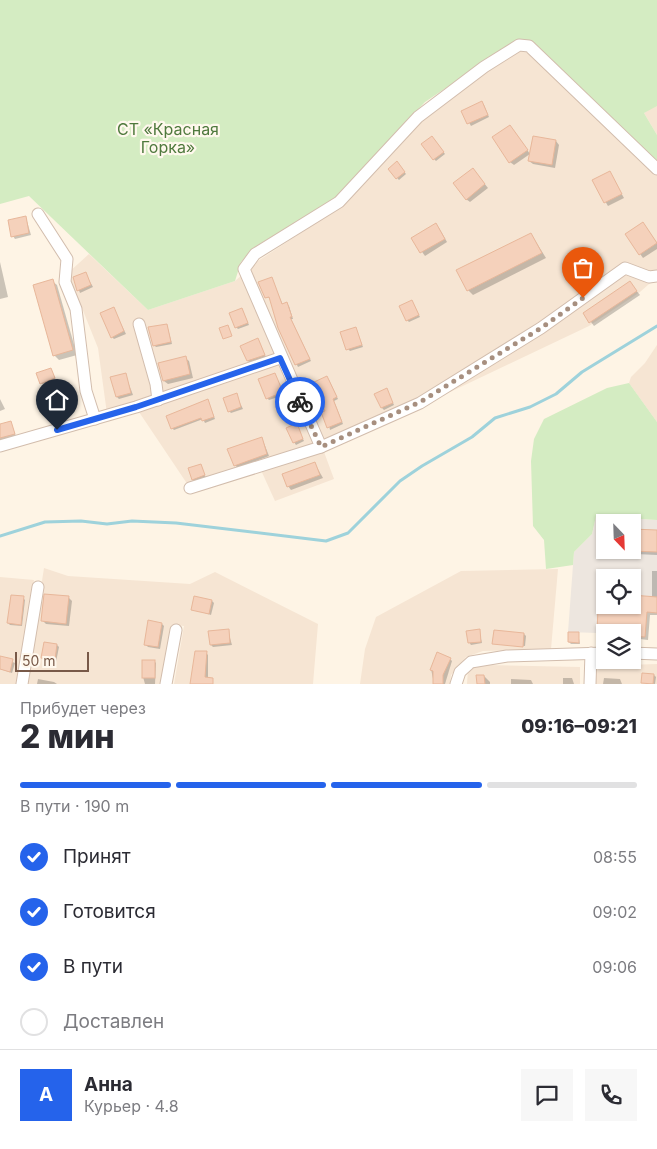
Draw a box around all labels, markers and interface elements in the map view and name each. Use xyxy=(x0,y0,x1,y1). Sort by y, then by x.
park label: СТ «Красная Горка» xyxy=(117,119,219,157)
pin xyxy=(562,247,604,298)
icon: bag xyxy=(569,254,597,282)
courier xyxy=(275,377,325,427)
pin xyxy=(36,379,78,430)
icon: home xyxy=(43,386,71,414)
icon: bike xyxy=(286,388,314,416)
north arrow xyxy=(596,514,641,559)
map controls xyxy=(596,514,641,669)
button: locate xyxy=(596,569,641,614)
button: layers xyxy=(596,624,641,669)
scale bar xyxy=(15,649,89,672)
text: 50 m xyxy=(22,652,56,669)
text: Прибудет через xyxy=(20,698,146,718)
text: 09:16–09:21 xyxy=(521,715,637,738)
text: 2 мин xyxy=(20,717,115,756)
text: В пути · 190 m xyxy=(20,796,129,816)
icon: check xyxy=(20,843,48,871)
text: Принят xyxy=(63,845,131,868)
text: 08:55 xyxy=(593,847,637,867)
icon: check xyxy=(20,898,48,926)
text: Готовится xyxy=(63,900,156,923)
text: 09:02 xyxy=(593,902,637,922)
icon: check xyxy=(20,953,48,981)
text: В пути xyxy=(63,955,123,978)
text: 09:06 xyxy=(592,957,637,977)
text: Доставлен xyxy=(63,1010,164,1033)
button: chat xyxy=(521,1069,573,1121)
button: phone xyxy=(585,1069,637,1121)
text: Анна xyxy=(84,1073,133,1096)
text: А xyxy=(39,1083,53,1106)
text: Курьер · 4.8 xyxy=(84,1096,179,1116)

